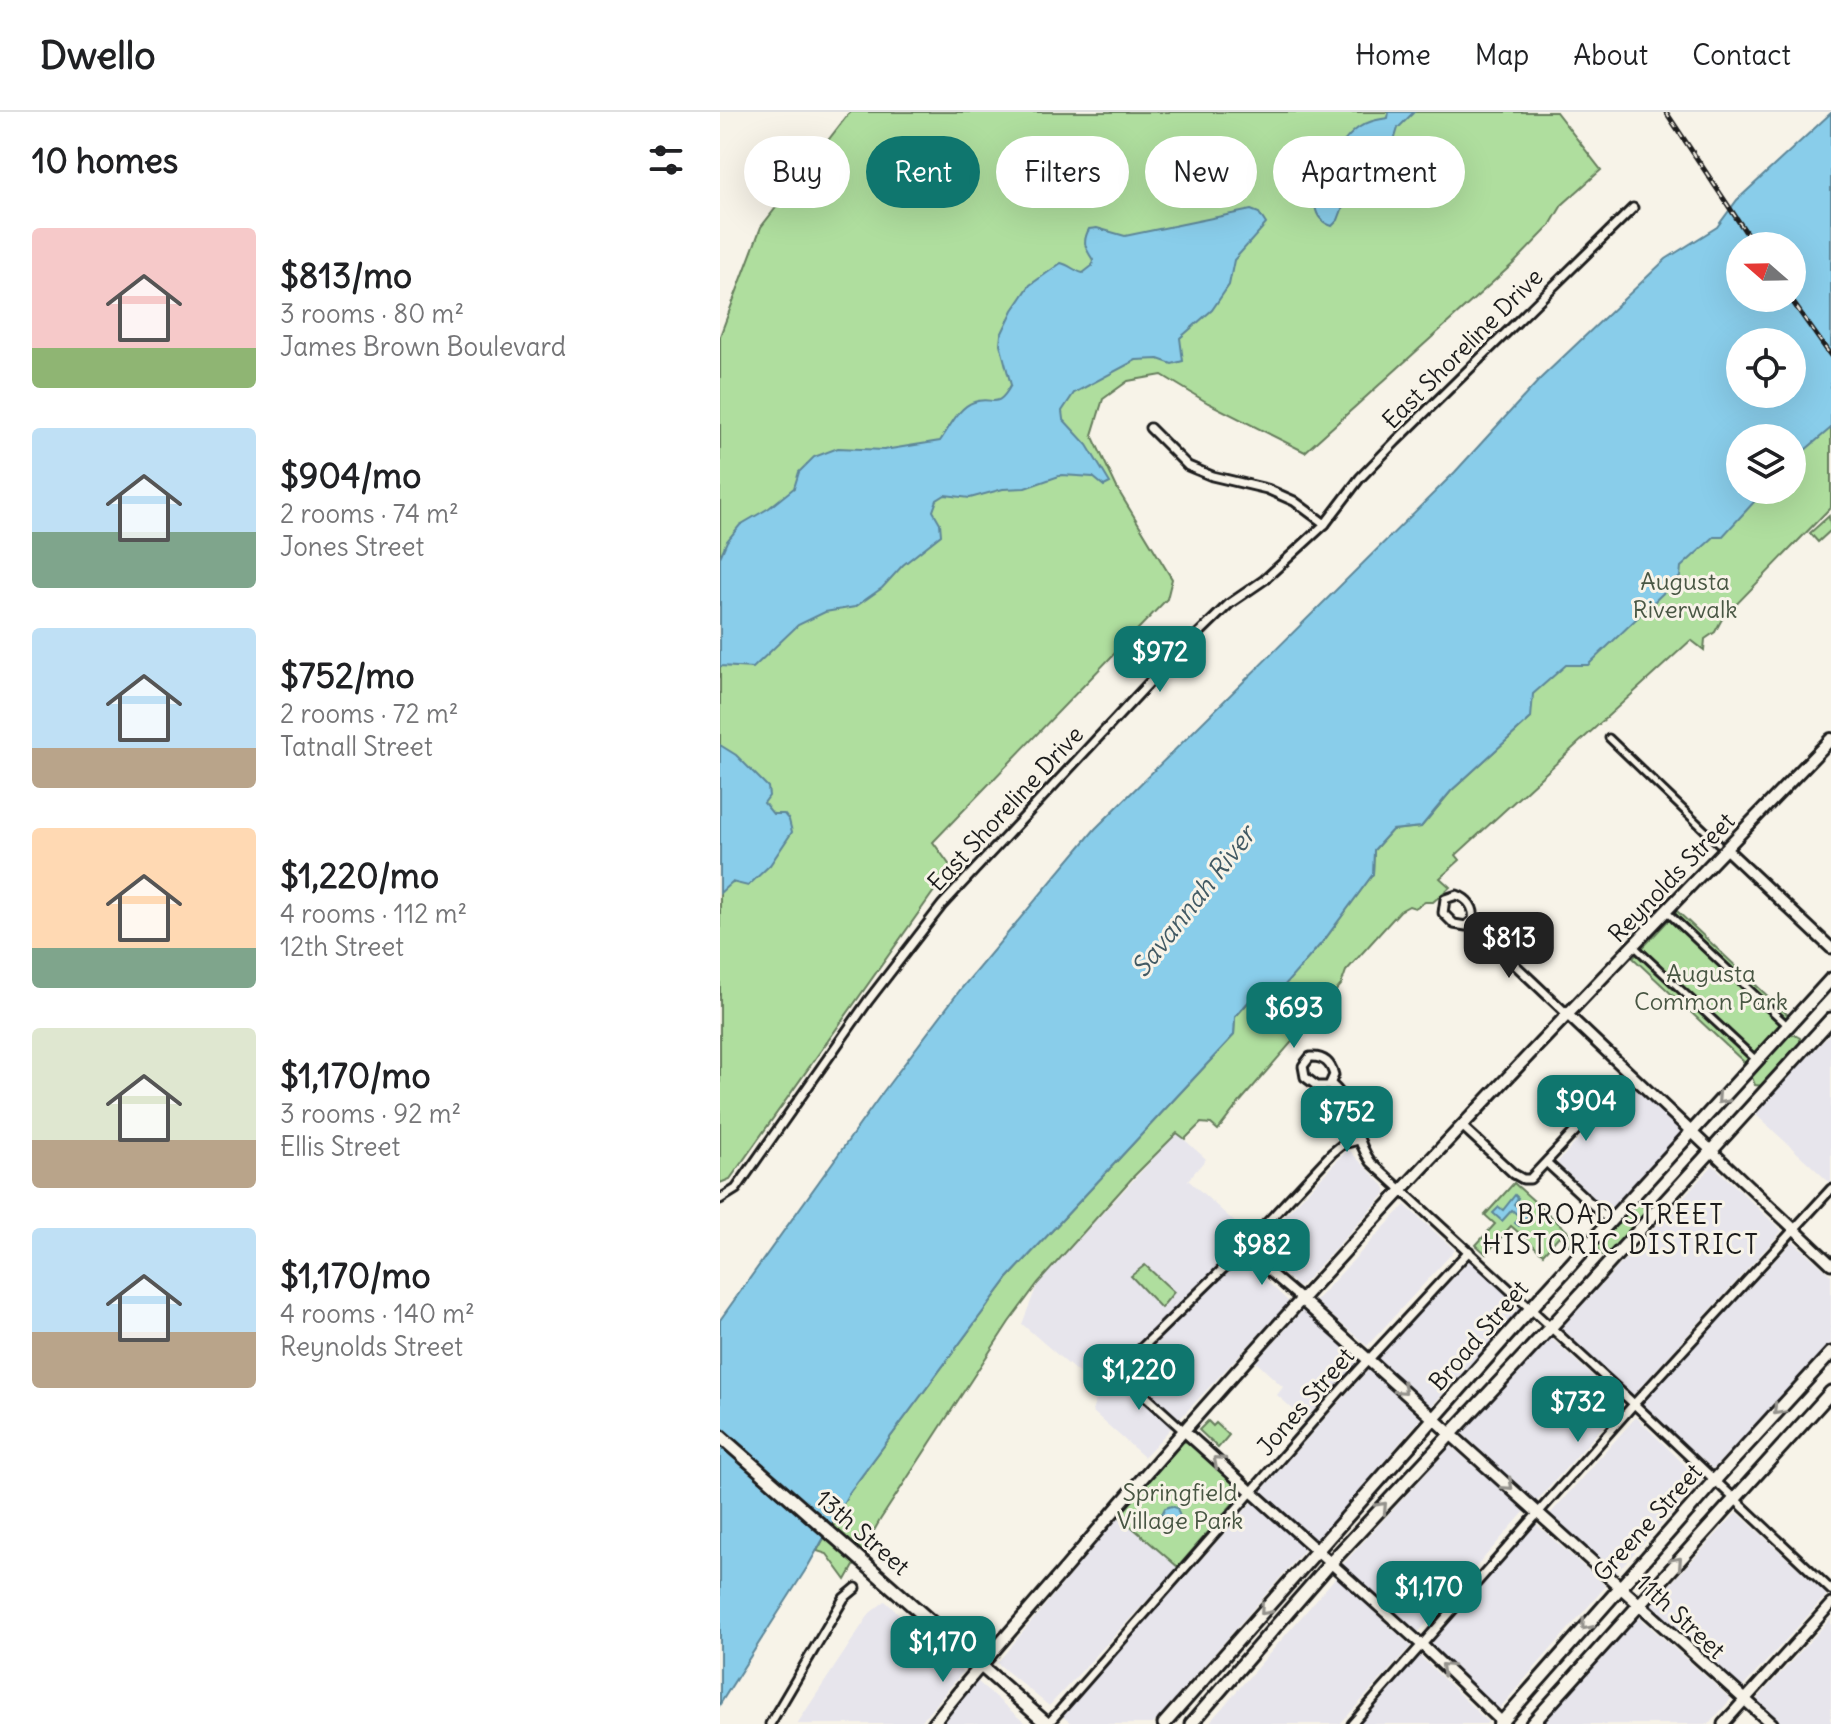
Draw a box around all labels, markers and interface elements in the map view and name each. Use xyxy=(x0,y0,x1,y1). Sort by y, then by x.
text: Dwello xyxy=(40,32,156,79)
text: Home xyxy=(1355,37,1431,73)
text: Map xyxy=(1475,37,1529,73)
text: About xyxy=(1573,37,1648,73)
text: Contact xyxy=(1692,37,1791,73)
chip: Buy xyxy=(744,136,850,208)
chip: Rent xyxy=(866,136,980,208)
chip: Filters xyxy=(996,136,1129,208)
chip: New xyxy=(1145,136,1257,208)
chip: Apartment xyxy=(1273,136,1465,208)
icon: filters xyxy=(644,138,688,182)
text: 10 homes xyxy=(32,139,178,182)
north arrow xyxy=(1726,232,1806,312)
map controls xyxy=(1726,232,1806,504)
text: $813/mo xyxy=(280,254,412,297)
icon: home xyxy=(96,260,192,356)
street label: East Shoreline Drive xyxy=(1375,261,1549,435)
text: 3 rooms · 80 m² xyxy=(280,297,464,330)
button: locate xyxy=(1726,328,1806,408)
text: James Brown Boulevard xyxy=(280,330,566,363)
button: layers xyxy=(1726,424,1806,504)
text: $904/mo xyxy=(280,454,421,497)
icon: home xyxy=(96,460,192,556)
text: 2 rooms · 74 m² xyxy=(280,497,459,530)
text: Jones Street xyxy=(280,530,424,563)
park label: Augusta Riverwalk xyxy=(1632,566,1738,624)
pin: $972 xyxy=(1113,626,1207,694)
text: $972 xyxy=(1132,635,1188,668)
text: $752/mo xyxy=(280,654,415,697)
icon: home xyxy=(96,660,192,756)
text: 2 rooms · 72 m² xyxy=(280,697,459,730)
street label: East Shoreline Drive xyxy=(921,719,1089,897)
text: Tatnall Street xyxy=(280,730,433,763)
street label: Reynolds Street xyxy=(1602,806,1740,948)
water label: Savannah River xyxy=(1124,816,1264,983)
text: $1,220/mo xyxy=(280,854,439,897)
icon: home xyxy=(96,860,192,956)
text: 4 rooms · 112 m² xyxy=(280,897,467,930)
pin: $813 xyxy=(1462,912,1556,980)
text: $813 xyxy=(1482,921,1536,954)
text: 12th Street xyxy=(280,930,404,963)
park label: Augusta Common Park xyxy=(1634,958,1788,1016)
pin: $693 xyxy=(1247,982,1341,1050)
text: $693 xyxy=(1264,991,1324,1024)
text: $1,170/mo xyxy=(280,1054,431,1097)
icon: home xyxy=(96,1060,192,1156)
pin: $904 xyxy=(1539,1075,1633,1143)
text: $904 xyxy=(1555,1084,1617,1117)
pin: $752 xyxy=(1300,1086,1394,1154)
one-way arrow xyxy=(1717,1090,1731,1105)
text: $752 xyxy=(1319,1095,1375,1128)
text: 3 rooms · 92 m² xyxy=(280,1097,461,1130)
text: Ellis Street xyxy=(280,1130,400,1163)
district label: BROAD STREET HISTORIC DISTRICT xyxy=(1482,1198,1760,1261)
pin: $982 xyxy=(1215,1219,1309,1287)
text: $982 xyxy=(1233,1228,1291,1261)
text: $1,170/mo xyxy=(280,1254,431,1297)
icon: home xyxy=(96,1260,192,1356)
street label: Broad Street xyxy=(1422,1274,1534,1396)
text: 4 rooms · 140 m² xyxy=(280,1297,475,1330)
text: Reynolds Street xyxy=(280,1330,463,1363)
street label: Jones Street xyxy=(1250,1341,1360,1461)
pin: $1,220 xyxy=(1074,1344,1204,1412)
text: $1,220 xyxy=(1101,1353,1177,1386)
pin: $732 xyxy=(1531,1376,1625,1444)
one-way arrow xyxy=(1392,1379,1407,1394)
text: $732 xyxy=(1550,1385,1606,1418)
one-way arrow xyxy=(1774,1401,1788,1416)
one-way arrow xyxy=(1212,1456,1227,1470)
street label: Greene Street xyxy=(1586,1457,1708,1587)
one-way arrow xyxy=(1499,1476,1513,1491)
park label: Springfield Village Park xyxy=(1117,1477,1243,1535)
street label: 13th Street xyxy=(810,1483,916,1581)
one-way arrow xyxy=(1373,1501,1387,1516)
one-way arrow xyxy=(1667,1556,1682,1571)
pin: $1,170 xyxy=(1364,1561,1494,1629)
street label: 11th Street xyxy=(1630,1567,1732,1665)
text: $1,170 xyxy=(1395,1570,1463,1603)
one-way arrow xyxy=(1260,1600,1274,1615)
one-way arrow xyxy=(1581,1615,1596,1630)
pin: $1,170 xyxy=(878,1616,1008,1684)
text: $1,170 xyxy=(909,1625,977,1658)
one-way arrow xyxy=(1441,1663,1455,1677)

